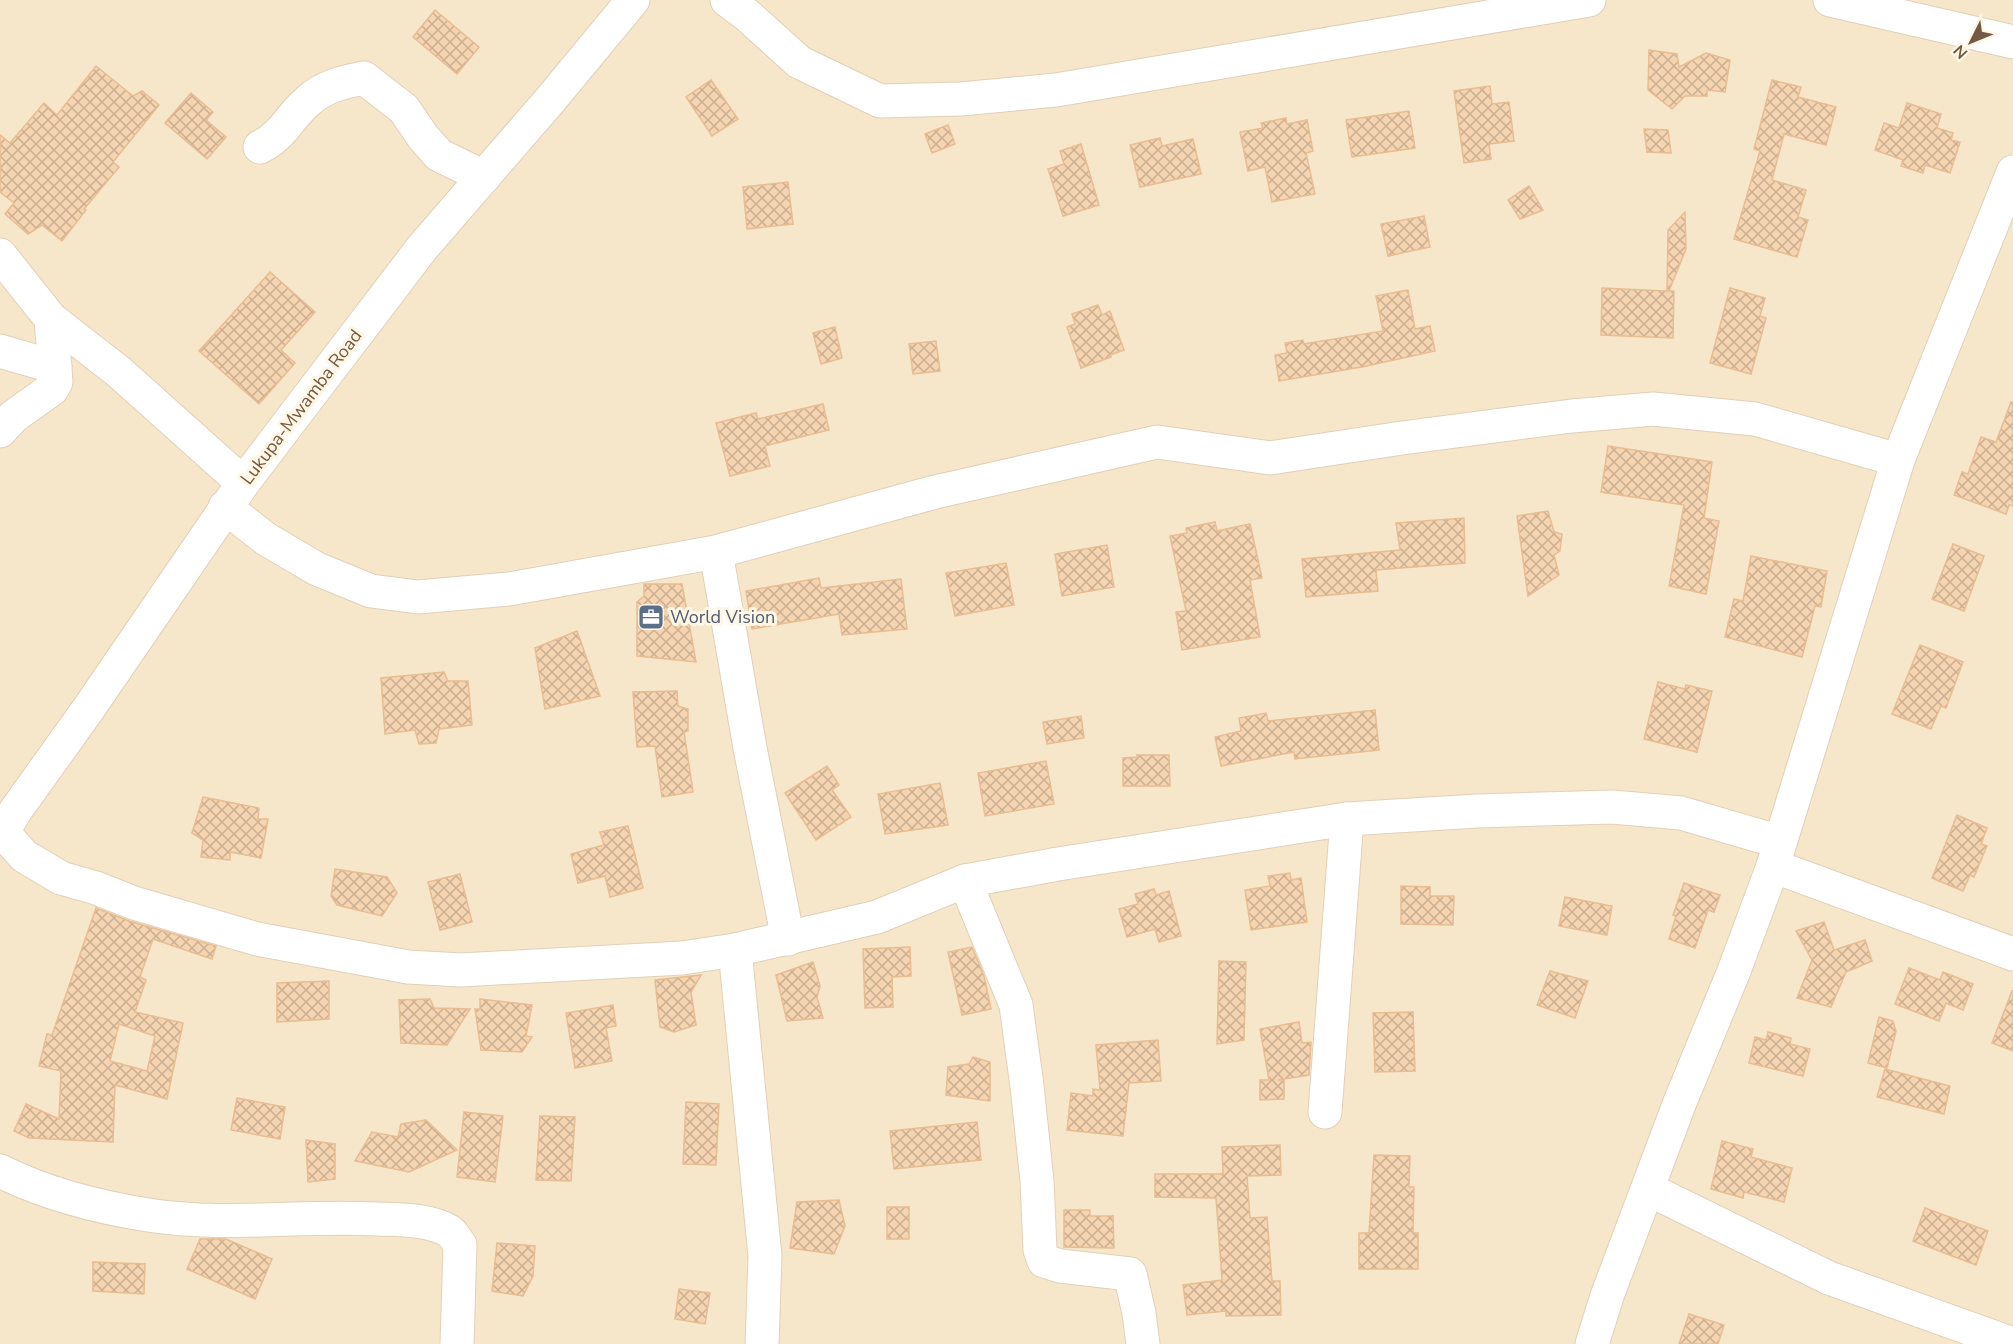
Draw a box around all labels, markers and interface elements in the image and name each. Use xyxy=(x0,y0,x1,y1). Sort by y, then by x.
north arrow xyxy=(1941,12,2001,72)
text: N xyxy=(1949,40,1973,63)
street label: Lukupa-Mwamba Road xyxy=(235,325,367,489)
office icon: World Vision xyxy=(636,602,666,632)
place label: World Vision xyxy=(670,605,775,629)

